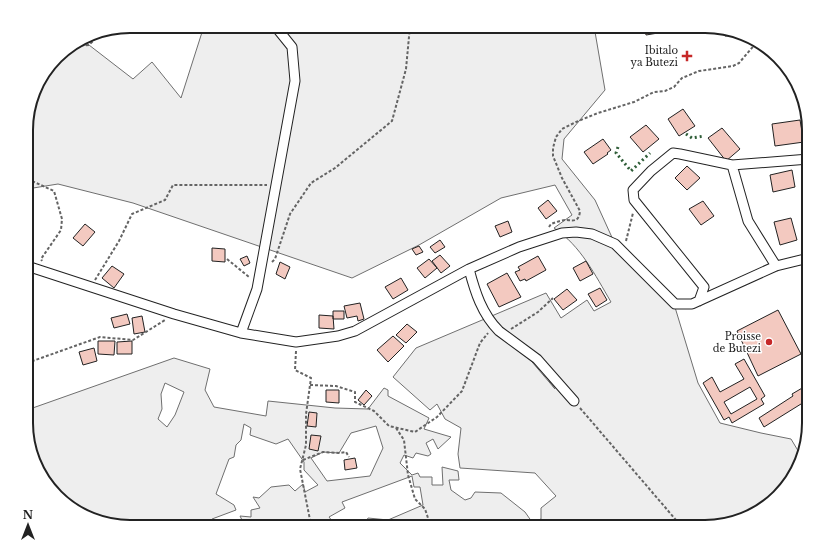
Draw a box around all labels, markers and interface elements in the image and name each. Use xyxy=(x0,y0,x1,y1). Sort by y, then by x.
place label: Ibitalo ya Butezi xyxy=(631,44,679,69)
marker: Ibitalo ya Butezi xyxy=(681,50,693,62)
place label: Proisse de Butezi xyxy=(713,330,762,355)
marker: Proisse de Butezi xyxy=(764,337,774,347)
north arrow xyxy=(8,505,48,545)
text: N xyxy=(23,508,34,522)

